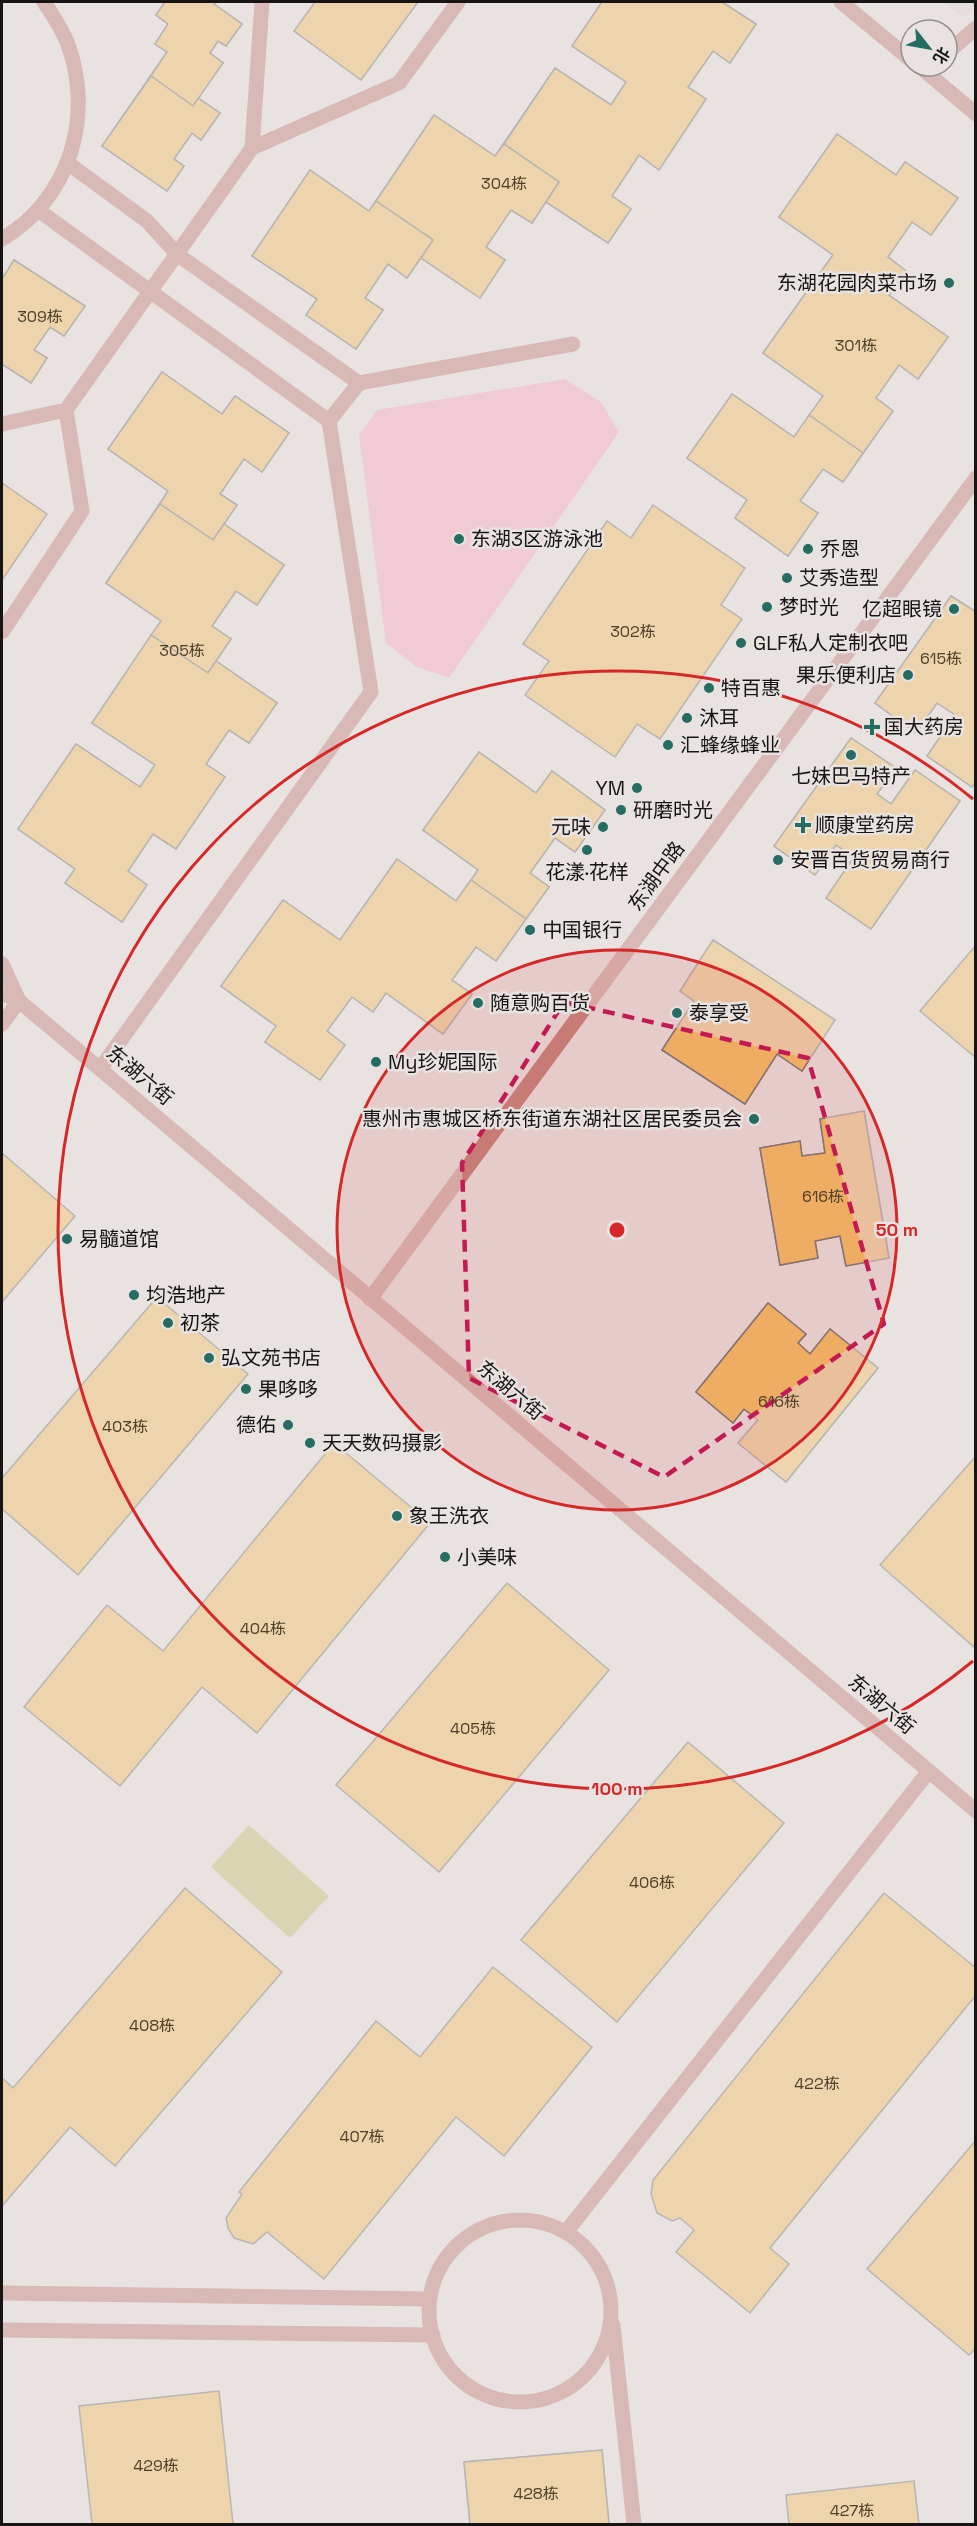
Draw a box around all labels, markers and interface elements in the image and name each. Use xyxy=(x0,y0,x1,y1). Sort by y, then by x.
north arrow xyxy=(899,18,959,78)
text: 北 xyxy=(928,43,955,68)
house number: 304栋 xyxy=(481,173,527,194)
place label: 东湖花园肉菜市场 xyxy=(777,270,937,296)
marker: 东湖花园肉菜市场 xyxy=(942,276,956,290)
house number: 309栋 xyxy=(17,306,63,327)
house number: 301栋 xyxy=(835,335,877,356)
place label: 东湖3区游泳池 xyxy=(471,526,603,552)
marker: 东湖3区游泳池 xyxy=(452,532,466,546)
place label: 乔恩 xyxy=(820,536,860,562)
marker: 乔恩 xyxy=(801,542,815,556)
place label: 艾秀造型 xyxy=(799,565,879,591)
marker: 艾秀造型 xyxy=(780,571,794,585)
place label: 梦时光 xyxy=(779,594,839,620)
place label: 亿超眼镜 xyxy=(862,596,942,622)
marker: 梦时光 xyxy=(760,600,774,614)
marker: 亿超眼镜 xyxy=(947,602,961,616)
house number: 302栋 xyxy=(610,621,656,642)
place label: GLF私人定制衣吧 xyxy=(753,630,908,656)
marker: GLF私人定制衣吧 xyxy=(734,636,748,650)
house number: 305栋 xyxy=(159,640,205,661)
house number: 615栋 xyxy=(920,648,962,669)
place label: 果乐便利店 xyxy=(796,662,896,688)
marker: 果乐便利店 xyxy=(901,668,915,682)
place label: 特百惠 xyxy=(721,675,781,701)
marker: 特百惠 xyxy=(702,681,716,695)
place label: 沐耳 xyxy=(699,705,739,731)
marker: 沐耳 xyxy=(680,711,694,725)
place label: 国大药房 xyxy=(884,714,964,740)
marker: 国大药房 xyxy=(865,720,879,734)
place label: 汇蜂缘蜂业 xyxy=(680,732,780,758)
marker: 汇蜂缘蜂业 xyxy=(661,738,675,752)
marker: 七妹巴马特产 xyxy=(844,748,858,762)
place label: 七妹巴马特产 xyxy=(791,763,911,789)
place label: YM xyxy=(596,775,625,801)
marker: YM xyxy=(630,781,644,795)
place label: 研磨时光 xyxy=(633,797,713,823)
marker: 研磨时光 xyxy=(614,803,628,817)
place label: 顺康堂药房 xyxy=(815,812,915,838)
place label: 元味 xyxy=(551,814,591,840)
marker: 顺康堂药房 xyxy=(796,818,810,832)
marker: 元味 xyxy=(596,820,610,834)
street label: 东湖中路 xyxy=(622,836,690,916)
marker: 花漾·花样 xyxy=(580,843,594,857)
place label: 安晋百货贸易商行 xyxy=(790,847,950,873)
marker: 安晋百货贸易商行 xyxy=(771,853,785,867)
place label: 花漾·花样 xyxy=(545,859,629,885)
place label: 中国银行 xyxy=(542,917,622,943)
marker: 中国银行 xyxy=(523,923,537,937)
place label: 随意购百货 xyxy=(490,990,590,1016)
marker: 随意购百货 xyxy=(471,996,485,1010)
place label: 泰享受 xyxy=(689,1000,749,1026)
marker: 泰享受 xyxy=(670,1006,684,1020)
street label: 东湖六街 xyxy=(101,1039,179,1111)
place label: My珍妮国际 xyxy=(388,1049,498,1075)
marker: My珍妮国际 xyxy=(369,1055,383,1069)
place label: 惠州市惠城区桥东街道东湖社区居民委员会 xyxy=(362,1106,742,1132)
marker: 惠州市惠城区桥东街道东湖社区居民委员会 xyxy=(747,1112,761,1126)
house number: 616栋 xyxy=(802,1186,844,1207)
text: 50 m xyxy=(876,1218,918,1241)
centre of rings xyxy=(607,1220,627,1240)
place label: 易髓道馆 xyxy=(79,1226,159,1252)
marker: 易髓道馆 xyxy=(60,1232,74,1246)
place label: 均浩地产 xyxy=(146,1282,226,1308)
marker: 均浩地产 xyxy=(127,1288,141,1302)
place label: 初茶 xyxy=(180,1310,220,1336)
marker: 初茶 xyxy=(161,1316,175,1330)
place label: 弘文苑书店 xyxy=(221,1345,321,1371)
marker: 弘文苑书店 xyxy=(202,1351,216,1365)
street label: 东湖六街 xyxy=(472,1354,550,1426)
place label: 果哆哆 xyxy=(258,1376,318,1402)
marker: 果哆哆 xyxy=(239,1382,253,1396)
house number: 616栋 xyxy=(758,1391,800,1412)
place label: 德佑 xyxy=(236,1412,276,1438)
house number: 403栋 xyxy=(102,1416,148,1437)
marker: 德佑 xyxy=(281,1418,295,1432)
place label: 天天数码摄影 xyxy=(322,1430,442,1456)
marker: 天天数码摄影 xyxy=(303,1436,317,1450)
place label: 象王洗衣 xyxy=(409,1503,489,1529)
marker: 象王洗衣 xyxy=(390,1509,404,1523)
place label: 小美味 xyxy=(457,1544,517,1570)
marker: 小美味 xyxy=(438,1550,452,1564)
house number: 404栋 xyxy=(240,1618,286,1639)
street label: 东湖六街 xyxy=(843,1668,921,1740)
house number: 405栋 xyxy=(450,1718,496,1739)
text: 100 m xyxy=(591,1777,643,1800)
house number: 406栋 xyxy=(629,1872,675,1893)
house number: 408栋 xyxy=(129,2015,175,2036)
house number: 422栋 xyxy=(794,2073,840,2094)
house number: 407栋 xyxy=(340,2126,385,2147)
house number: 429栋 xyxy=(133,2455,179,2476)
house number: 428栋 xyxy=(513,2483,559,2504)
house number: 427栋 xyxy=(830,2500,874,2521)

